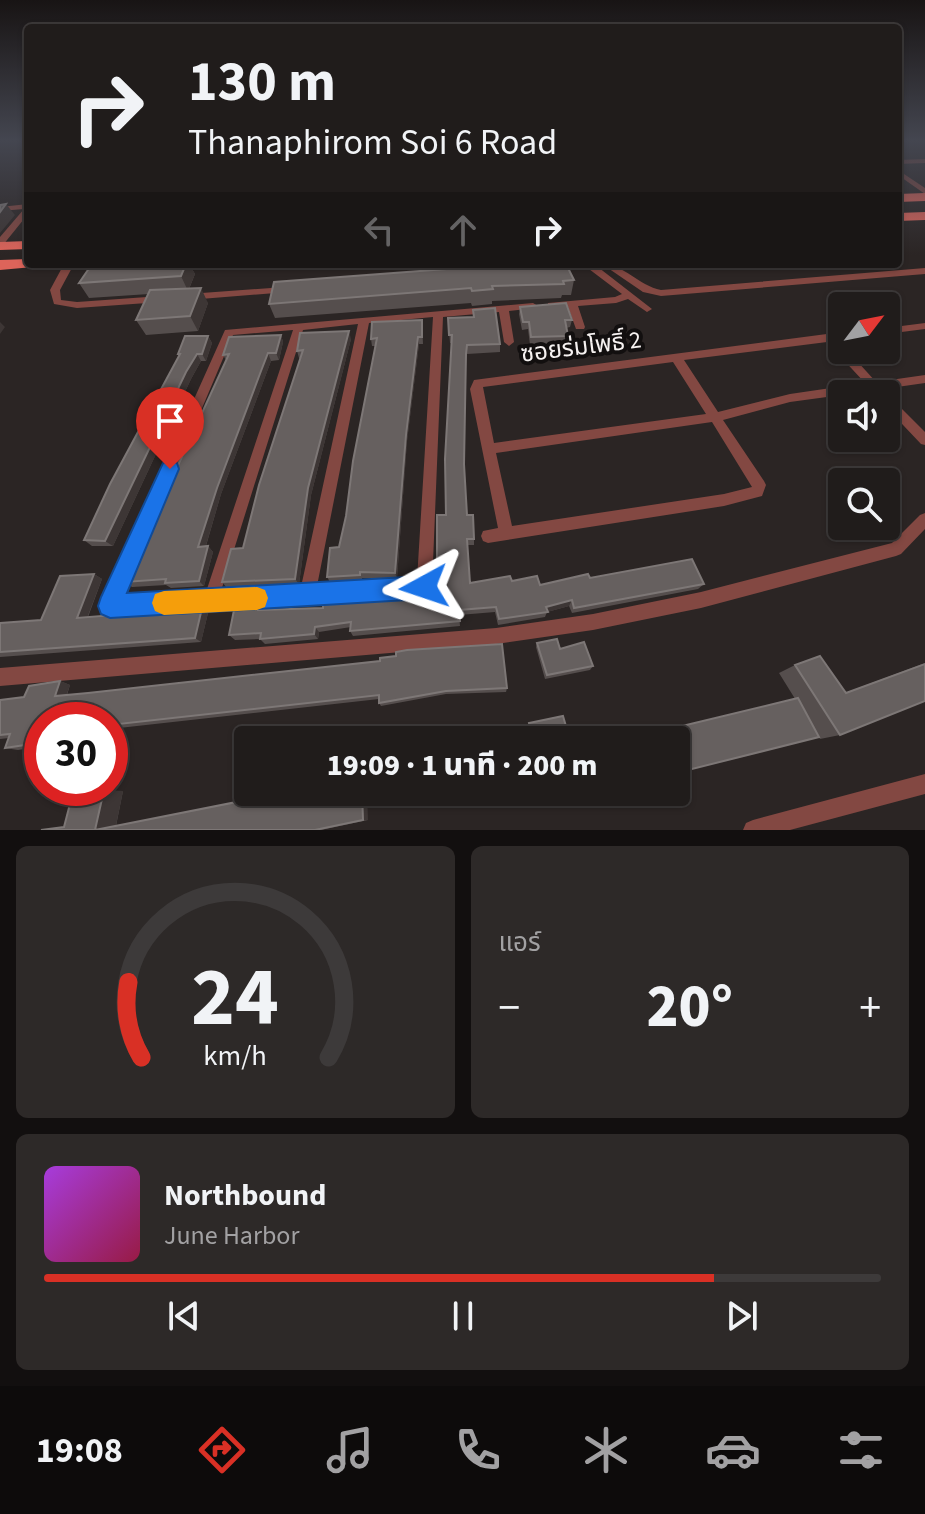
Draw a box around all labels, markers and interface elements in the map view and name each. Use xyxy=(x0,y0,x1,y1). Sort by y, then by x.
text: 130 m xyxy=(188,43,336,122)
icon: right xyxy=(56,56,160,160)
text: Thanaphirom Soi 6 Road xyxy=(188,117,557,168)
icon: left xyxy=(357,208,401,252)
icon: ahead xyxy=(441,208,485,252)
icon: right xyxy=(525,208,569,252)
north arrow xyxy=(828,292,900,364)
map controls xyxy=(828,292,900,540)
street label: ซอยร่มโพธิ์ 2 xyxy=(519,322,643,372)
button: sound xyxy=(828,380,900,452)
pin xyxy=(136,387,204,469)
icon: arrive xyxy=(148,399,192,443)
button: search xyxy=(828,468,900,540)
position arrow xyxy=(382,545,466,629)
speed limit sign: 30 xyxy=(24,702,128,806)
text: 19:09 · 1 นาที · 200 m xyxy=(327,744,597,787)
text: แอร์ xyxy=(499,924,541,961)
text: 24 xyxy=(191,939,279,1057)
text: 20° xyxy=(647,965,733,1050)
text: − xyxy=(499,977,520,1040)
text: + xyxy=(859,977,881,1040)
text: km/h xyxy=(204,1036,267,1076)
text: Northbound xyxy=(164,1174,326,1217)
text: June Harbor xyxy=(164,1217,300,1254)
icon: previous xyxy=(162,1294,206,1338)
icon: pause xyxy=(441,1294,485,1338)
icon: next xyxy=(720,1294,764,1338)
icon: directions xyxy=(194,1422,250,1478)
icon: music xyxy=(322,1422,378,1478)
icon: phone xyxy=(450,1422,506,1478)
icon: climate xyxy=(578,1422,634,1478)
icon: car xyxy=(705,1422,761,1478)
icon: filters xyxy=(833,1422,889,1478)
text: 19:08 xyxy=(36,1425,123,1476)

